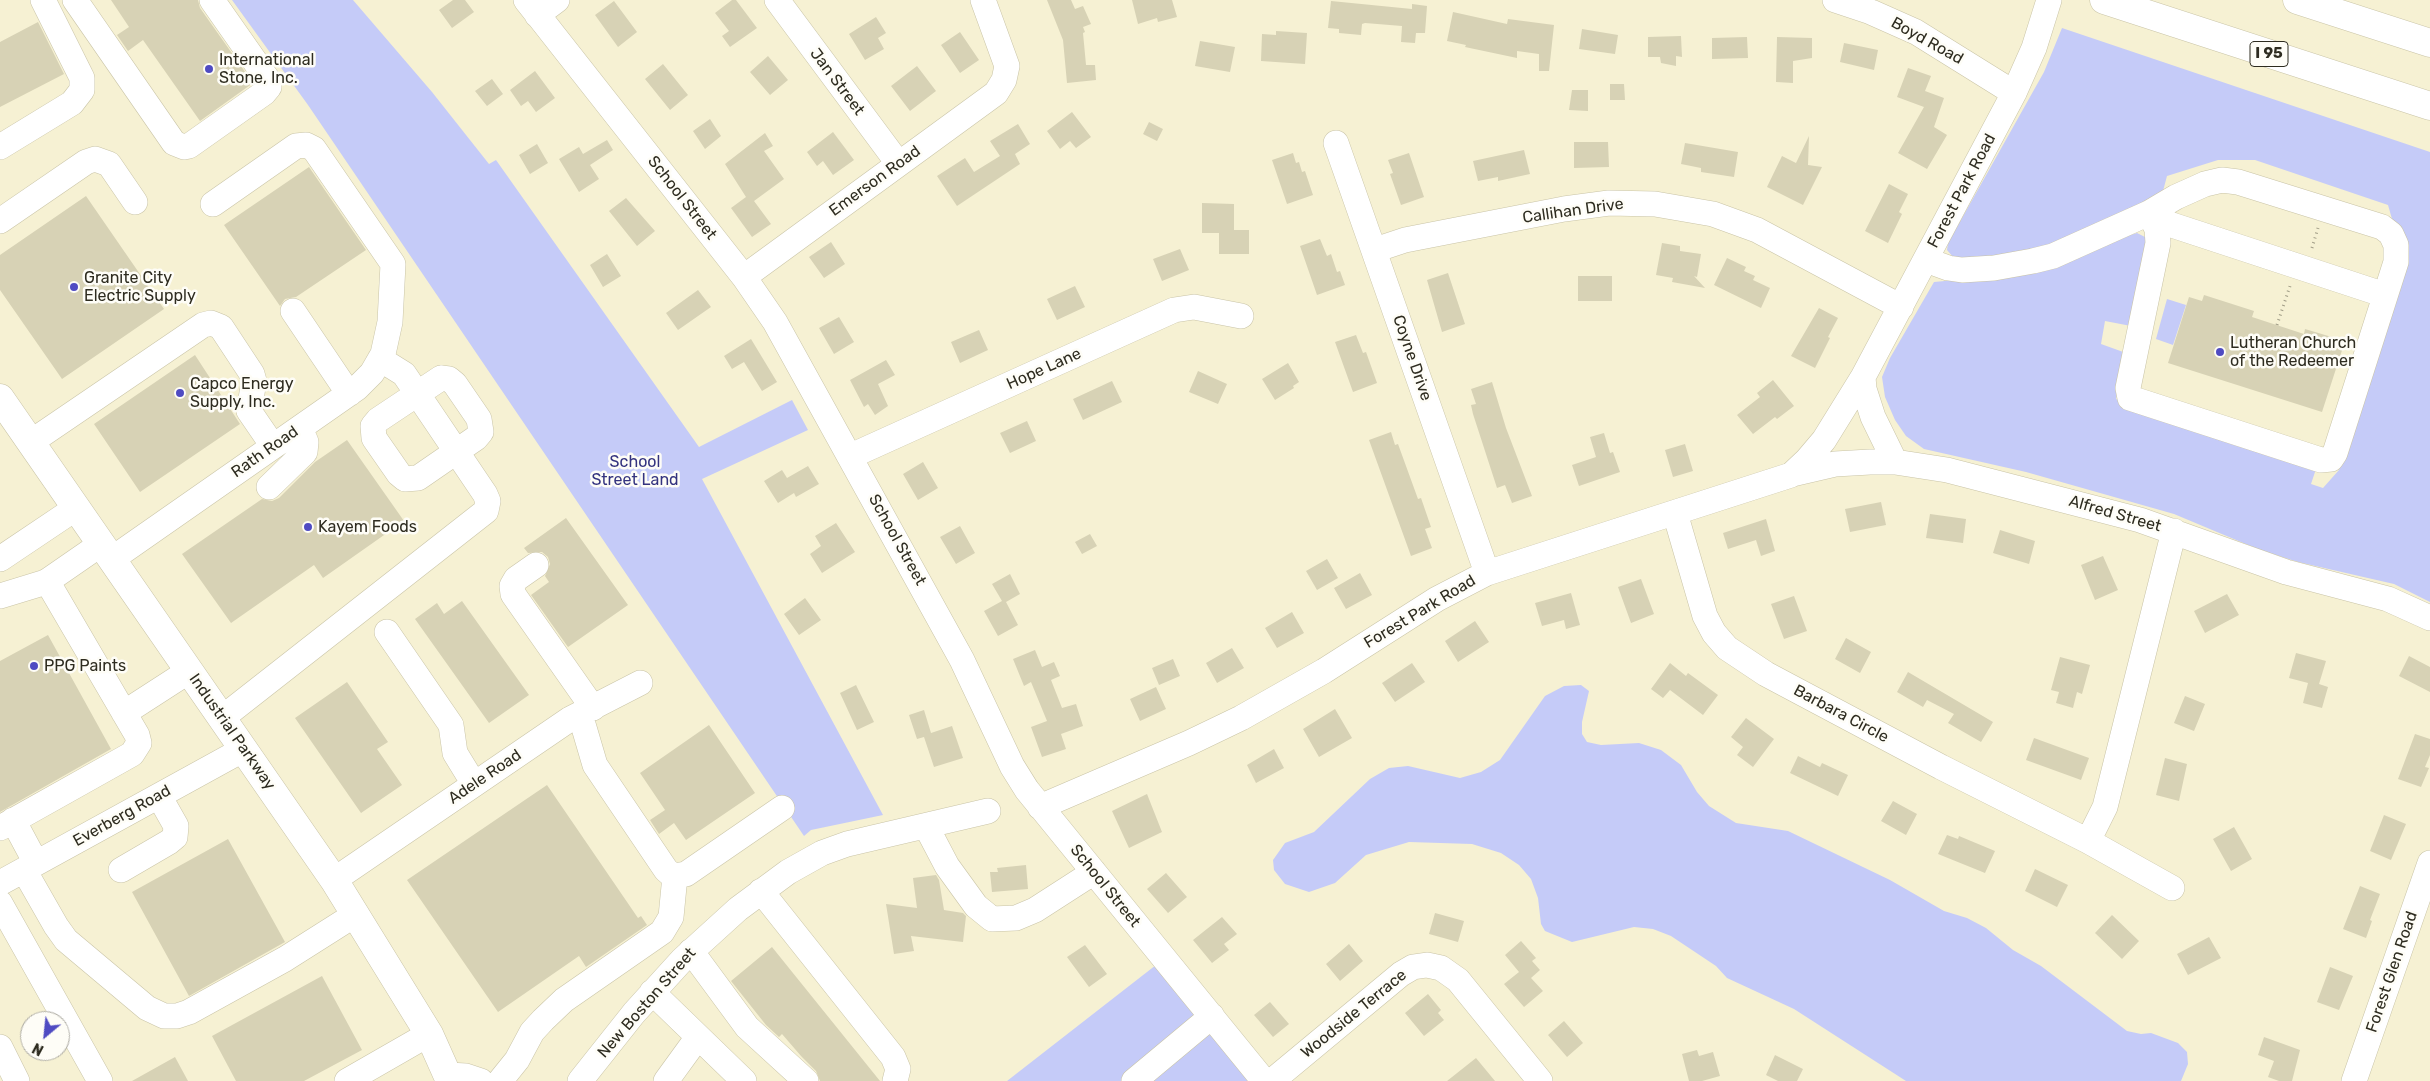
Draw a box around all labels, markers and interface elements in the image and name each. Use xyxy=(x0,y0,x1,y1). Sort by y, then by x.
street label: Boyd Road xyxy=(1888,13,1966,69)
road number: I 95 xyxy=(2250,42,2288,66)
street label: Jan Street xyxy=(806,45,868,119)
place label: International Stone, Inc. xyxy=(219,50,314,88)
marker: International Stone, Inc. xyxy=(203,63,215,75)
street label: Forest Park Road xyxy=(1924,131,2000,251)
street label: Emerson Road xyxy=(826,142,924,220)
street label: School Street xyxy=(643,152,721,244)
street label: Callihan Drive xyxy=(1521,194,1625,228)
place label: Granite City Electric Supply xyxy=(84,268,196,306)
marker: Granite City Electric Supply xyxy=(68,281,80,293)
street label: Coyne Drive xyxy=(1388,313,1436,403)
place label: Lutheran Church of the Redeemer xyxy=(2230,333,2356,371)
street label: Hope Lane xyxy=(1004,344,1084,394)
marker: Lutheran Church of the Redeemer xyxy=(2214,346,2226,358)
place label: Capco Energy Supply, Inc. xyxy=(190,374,294,412)
marker: Capco Energy Supply, Inc. xyxy=(174,387,186,399)
street label: Rath Road xyxy=(228,422,302,482)
park label: School Street Land xyxy=(591,452,679,490)
street label: School Street xyxy=(864,491,930,589)
street label: Alfred Street xyxy=(2067,492,2163,536)
place label: Kayem Foods xyxy=(318,517,417,537)
marker: Kayem Foods xyxy=(302,521,314,533)
street label: Forest Park Road xyxy=(1361,571,1479,653)
place label: PPG Paints xyxy=(44,656,126,676)
marker: PPG Paints xyxy=(28,660,40,672)
street label: Industrial Parkway xyxy=(185,670,279,794)
street label: Barbara Circle xyxy=(1790,681,1892,747)
street label: Adele Road xyxy=(445,746,525,808)
street label: Everberg Road xyxy=(70,781,174,851)
street label: School Street xyxy=(1066,841,1144,931)
street label: Forest Glen Road xyxy=(2362,909,2422,1035)
street label: New Boston Street xyxy=(594,944,700,1062)
street label: Woodside Terrace xyxy=(1297,966,1411,1062)
north arrow xyxy=(20,1011,70,1061)
text: N xyxy=(30,1039,47,1059)

